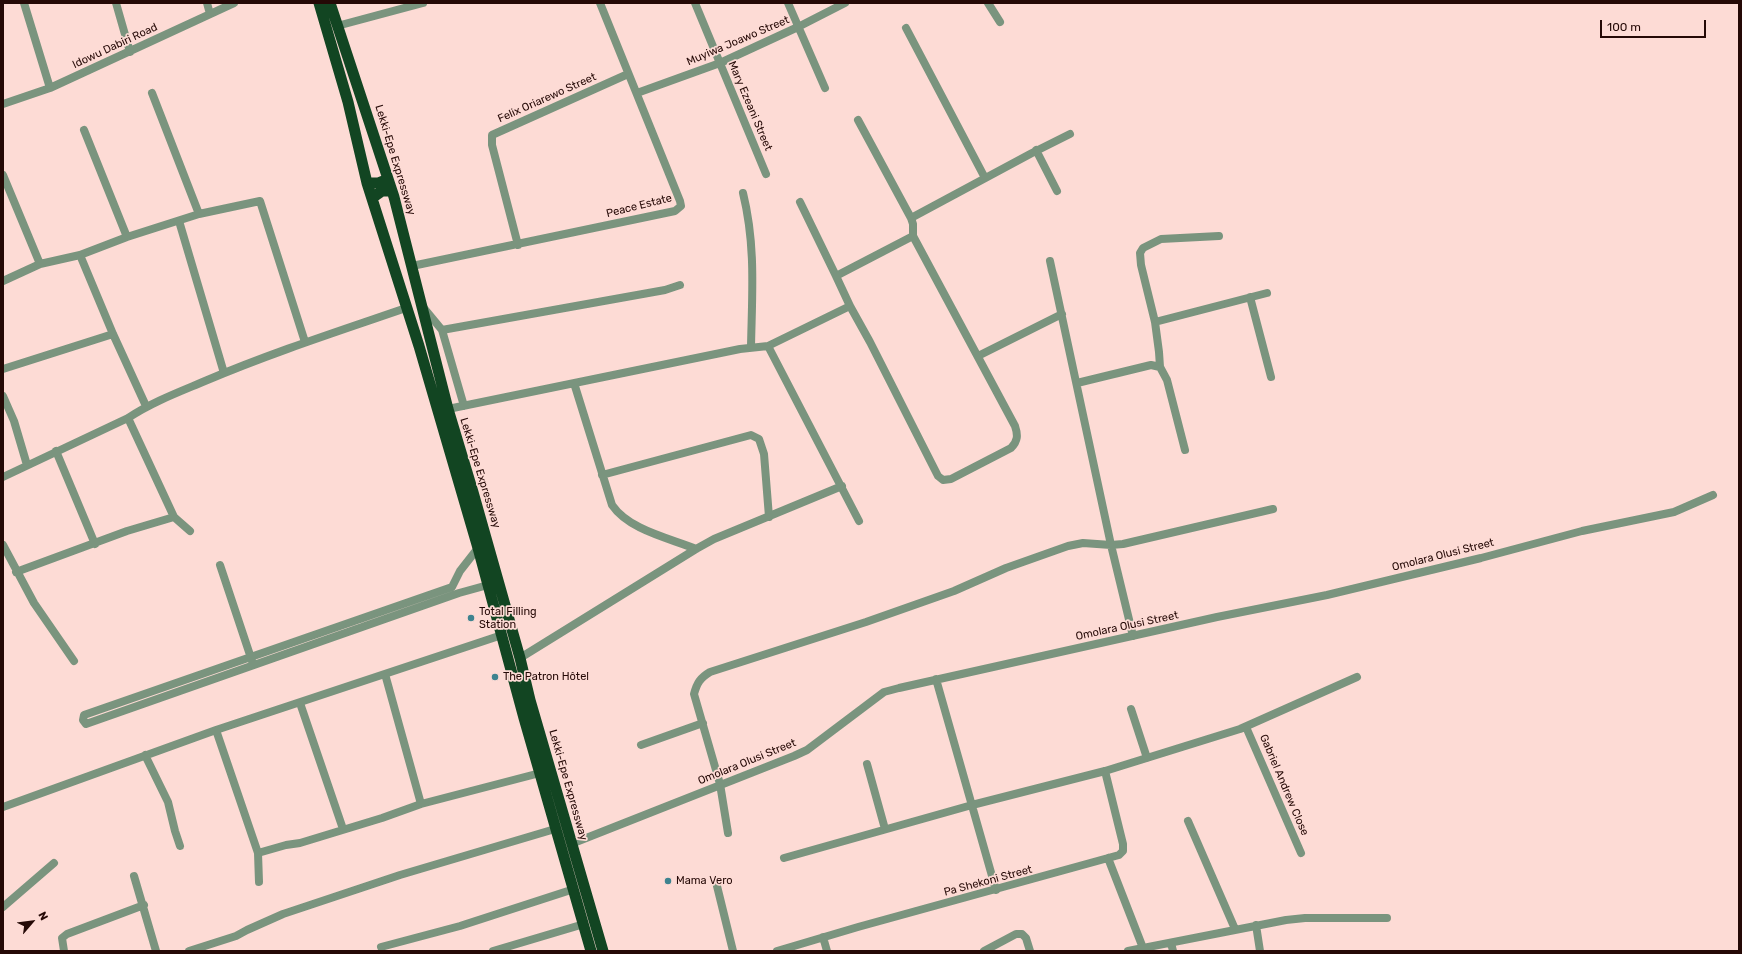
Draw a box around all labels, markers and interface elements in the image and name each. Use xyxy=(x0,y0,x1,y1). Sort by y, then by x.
scale bar xyxy=(1602,12,1708,38)
street label: Muyiwa Joawo Street xyxy=(685,13,791,69)
text: 100 m xyxy=(1607,20,1641,34)
street label: Idowu Dabiri Road xyxy=(70,21,160,71)
street label: Mary Ezeani Street xyxy=(725,59,775,153)
street label: Felix Oriarewo Street xyxy=(496,70,598,126)
street label: Lekki-Epe Expressway xyxy=(372,103,418,217)
street label: Peace Estate xyxy=(605,191,673,221)
street label: Lekki-Epe Expressway xyxy=(457,416,503,530)
street label: Omolara Olusi Street xyxy=(1391,536,1495,574)
place label: Total Filling Station xyxy=(479,605,537,631)
street label: Omolara Olusi Street xyxy=(1074,609,1180,643)
marker: Total Filling Station xyxy=(466,613,476,623)
place label: The Patron Hôtel xyxy=(503,670,589,684)
marker: The Patron Hôtel xyxy=(490,672,500,682)
street label: Lekki-Epe Expressway xyxy=(546,728,590,842)
street label: Gabriel Andrew Close xyxy=(1257,732,1311,838)
street label: Omolara Olusi Street xyxy=(696,736,798,788)
street label: Pa Shekoni Street xyxy=(942,863,1034,899)
place label: Mama Vero xyxy=(676,874,733,888)
marker: Mama Vero xyxy=(663,876,673,886)
north arrow xyxy=(12,902,52,942)
text: N xyxy=(35,910,51,923)

